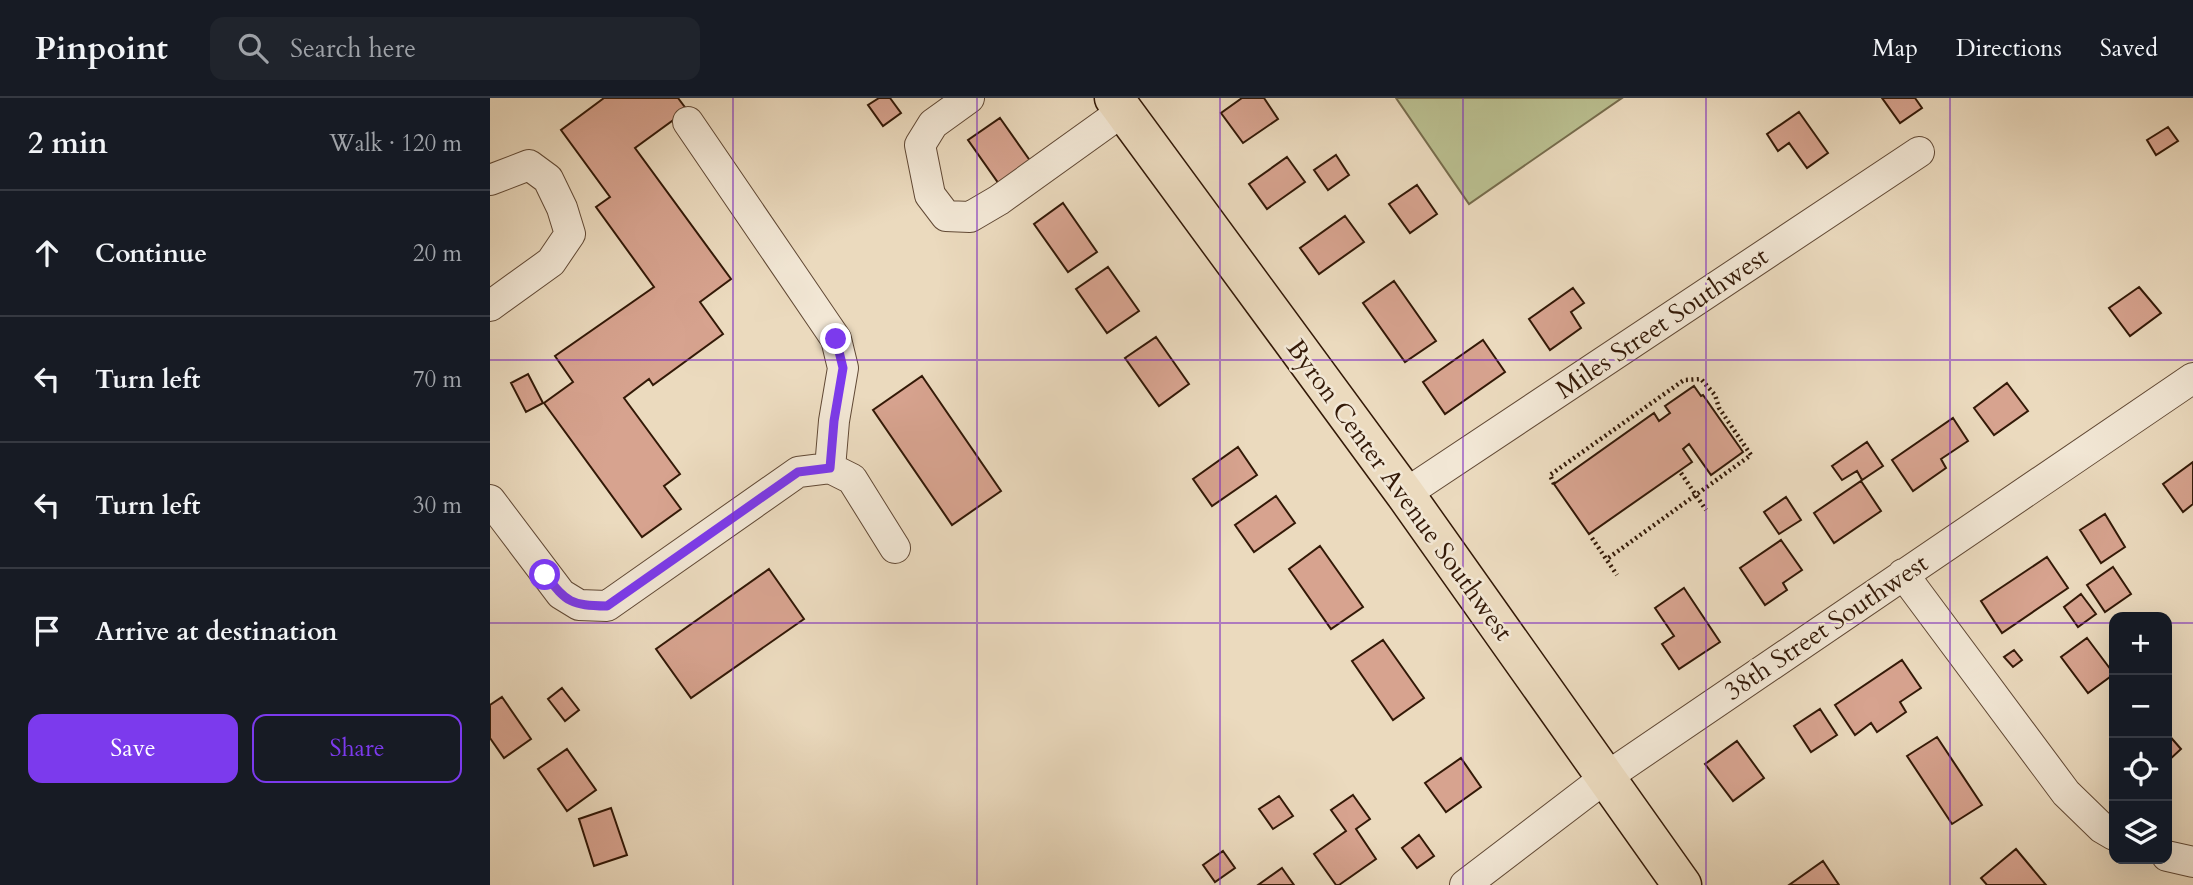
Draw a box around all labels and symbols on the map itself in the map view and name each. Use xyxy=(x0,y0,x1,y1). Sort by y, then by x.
street label: Miles Street Southwest xyxy=(1549,239,1775,407)
route end xyxy=(820,323,851,354)
street label: Byron Center Avenue Southwest xyxy=(1279,332,1521,648)
street label: 38th Street Southwest xyxy=(1717,546,1935,708)
route start xyxy=(529,559,560,590)

